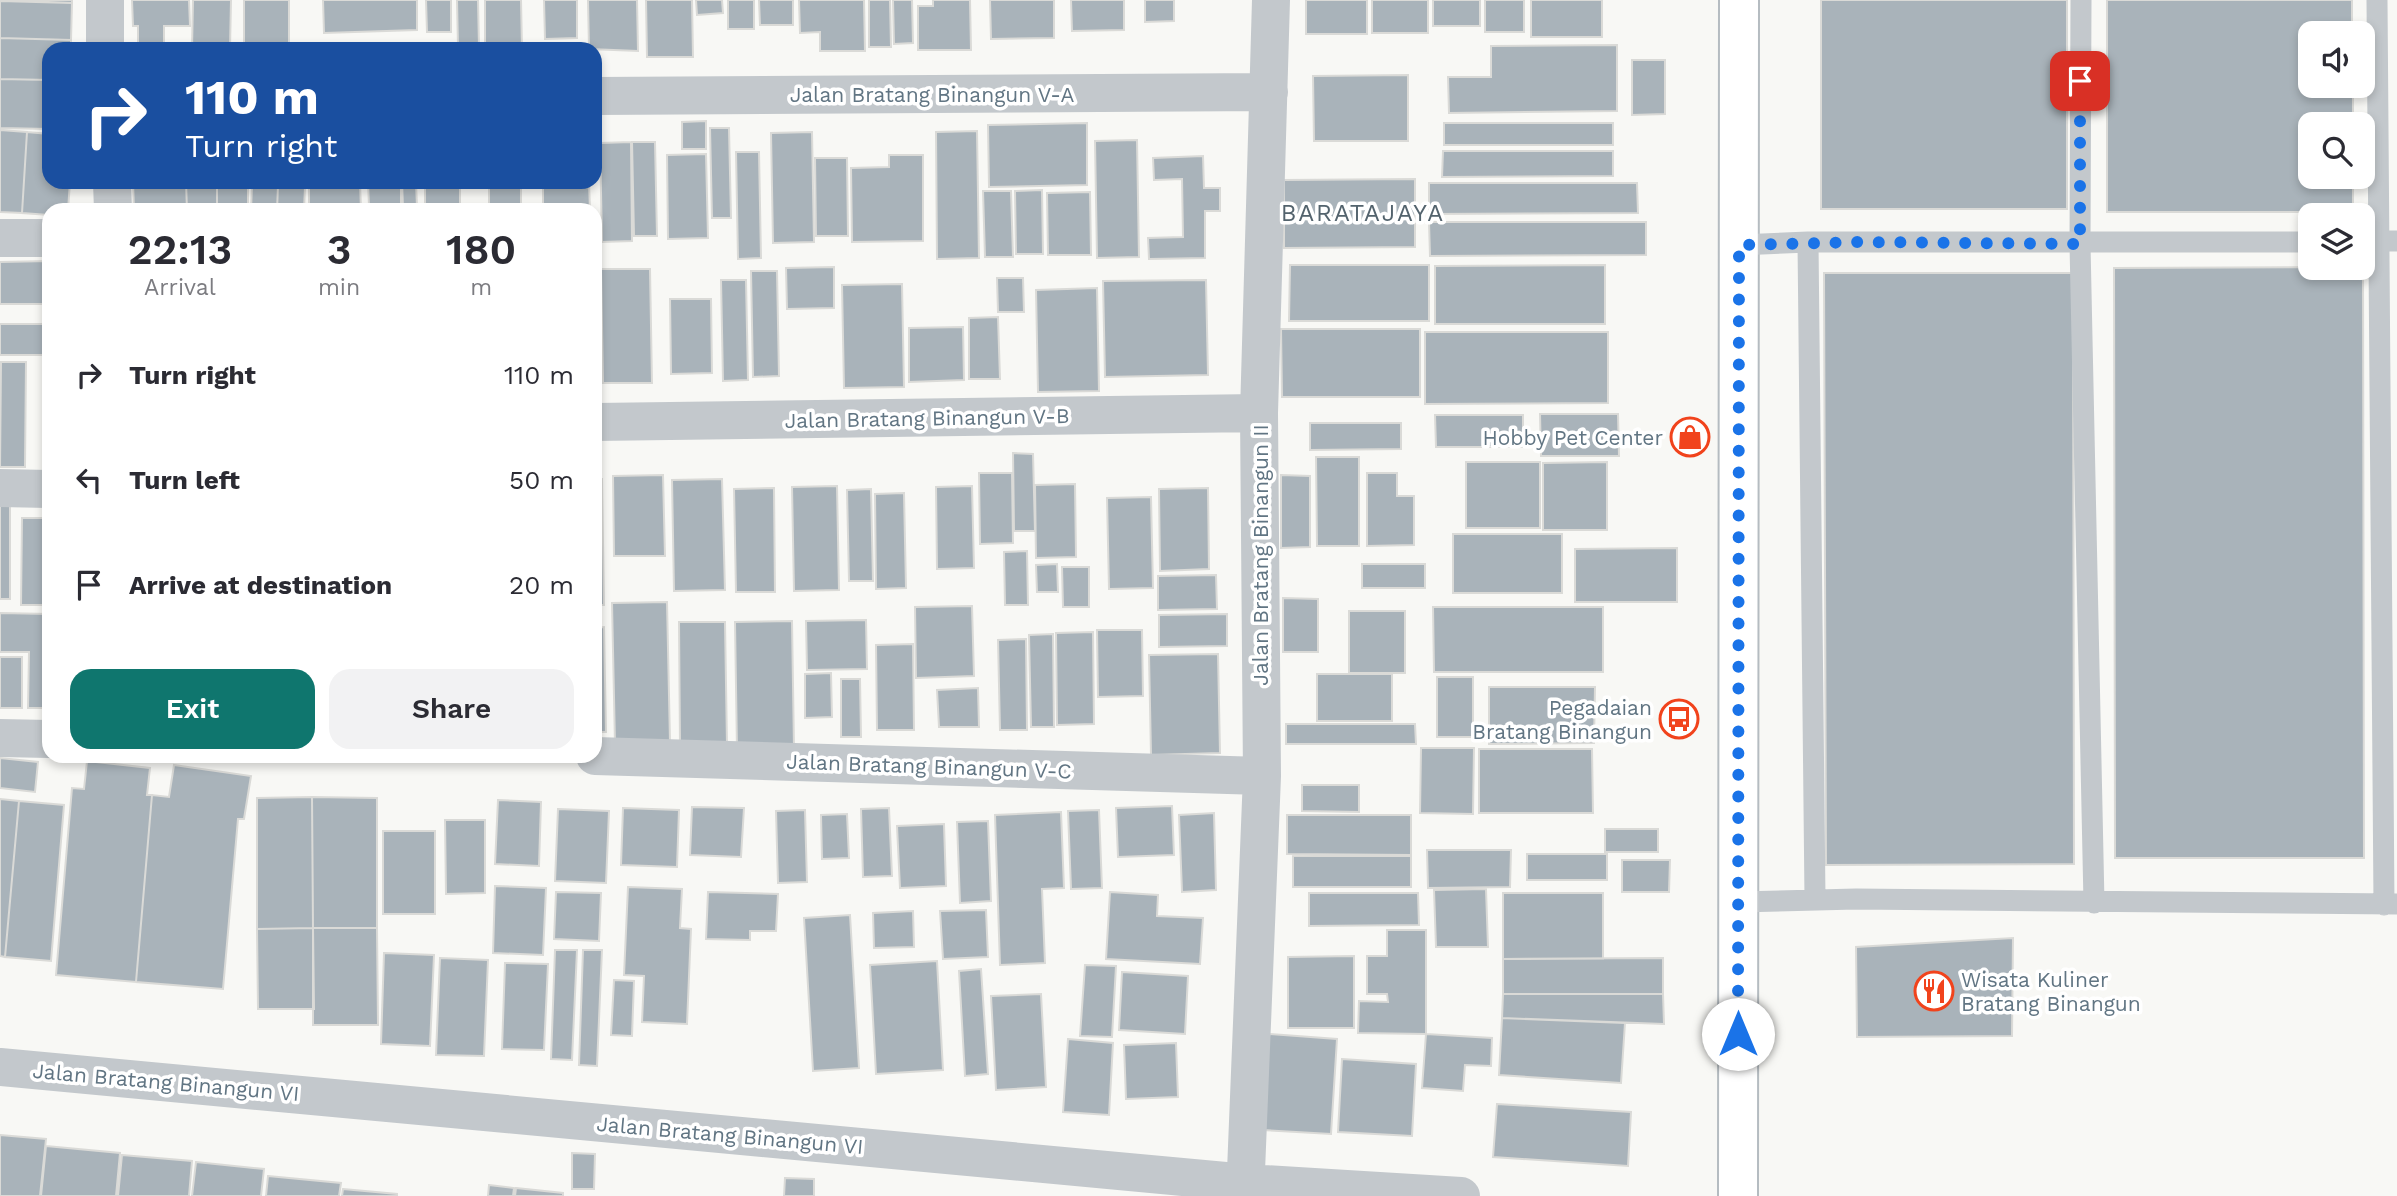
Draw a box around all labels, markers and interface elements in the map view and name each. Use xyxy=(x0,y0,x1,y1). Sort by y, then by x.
map controls xyxy=(2298,21,2375,280)
button: sound xyxy=(2298,21,2375,98)
pin xyxy=(2050,51,2110,111)
icon: arrive xyxy=(2061,62,2099,100)
text: 110 m xyxy=(185,68,319,126)
icon: right xyxy=(70,70,161,161)
street label: Jalan Bratang Binangun V-A xyxy=(790,82,1074,107)
button: search xyxy=(2298,112,2375,189)
text: Turn right xyxy=(185,127,337,165)
district label: BARATAJAYA xyxy=(1281,199,1445,227)
button: layers xyxy=(2298,203,2375,280)
text: 22:13 xyxy=(128,225,232,274)
text: 3 xyxy=(327,225,351,274)
text: 180 xyxy=(446,225,516,274)
text: Arrival xyxy=(144,274,216,301)
text: min xyxy=(318,274,360,301)
text: m xyxy=(470,274,492,301)
icon: right xyxy=(70,356,108,394)
text: Turn right xyxy=(129,360,256,390)
text: 110 m xyxy=(504,360,574,390)
street label: Jalan Bratang Binangun V-B xyxy=(784,403,1070,433)
shop icon: Hobby Pet Center xyxy=(1669,416,1711,458)
street label: Jalan Bratang Binangun II xyxy=(1248,424,1273,686)
place label: Hobby Pet Center xyxy=(1482,425,1663,450)
icon: left xyxy=(70,461,108,499)
text: Turn left xyxy=(129,465,240,495)
text: 50 m xyxy=(509,465,574,495)
icon: arrive xyxy=(70,566,108,604)
text: Arrive at destination xyxy=(129,570,392,600)
text: 20 m xyxy=(509,570,574,600)
button: Exit xyxy=(70,669,315,749)
button: Share xyxy=(329,669,574,749)
place label: Pegadaian Bratang Binangun xyxy=(1472,695,1652,744)
bus stop icon: Pegadaian Bratang Binangun xyxy=(1658,698,1700,740)
street label: Jalan Bratang Binangun V-C xyxy=(786,749,1072,783)
place label: Wisata Kuliner Bratang Binangun xyxy=(1961,967,2141,1016)
restaurant icon: Wisata Kuliner Bratang Binangun xyxy=(1913,970,1955,1012)
position arrow xyxy=(1701,997,1775,1071)
street label: Jalan Bratang Binangun VI xyxy=(31,1058,301,1106)
street label: Jalan Bratang Binangun VI xyxy=(595,1111,865,1159)

